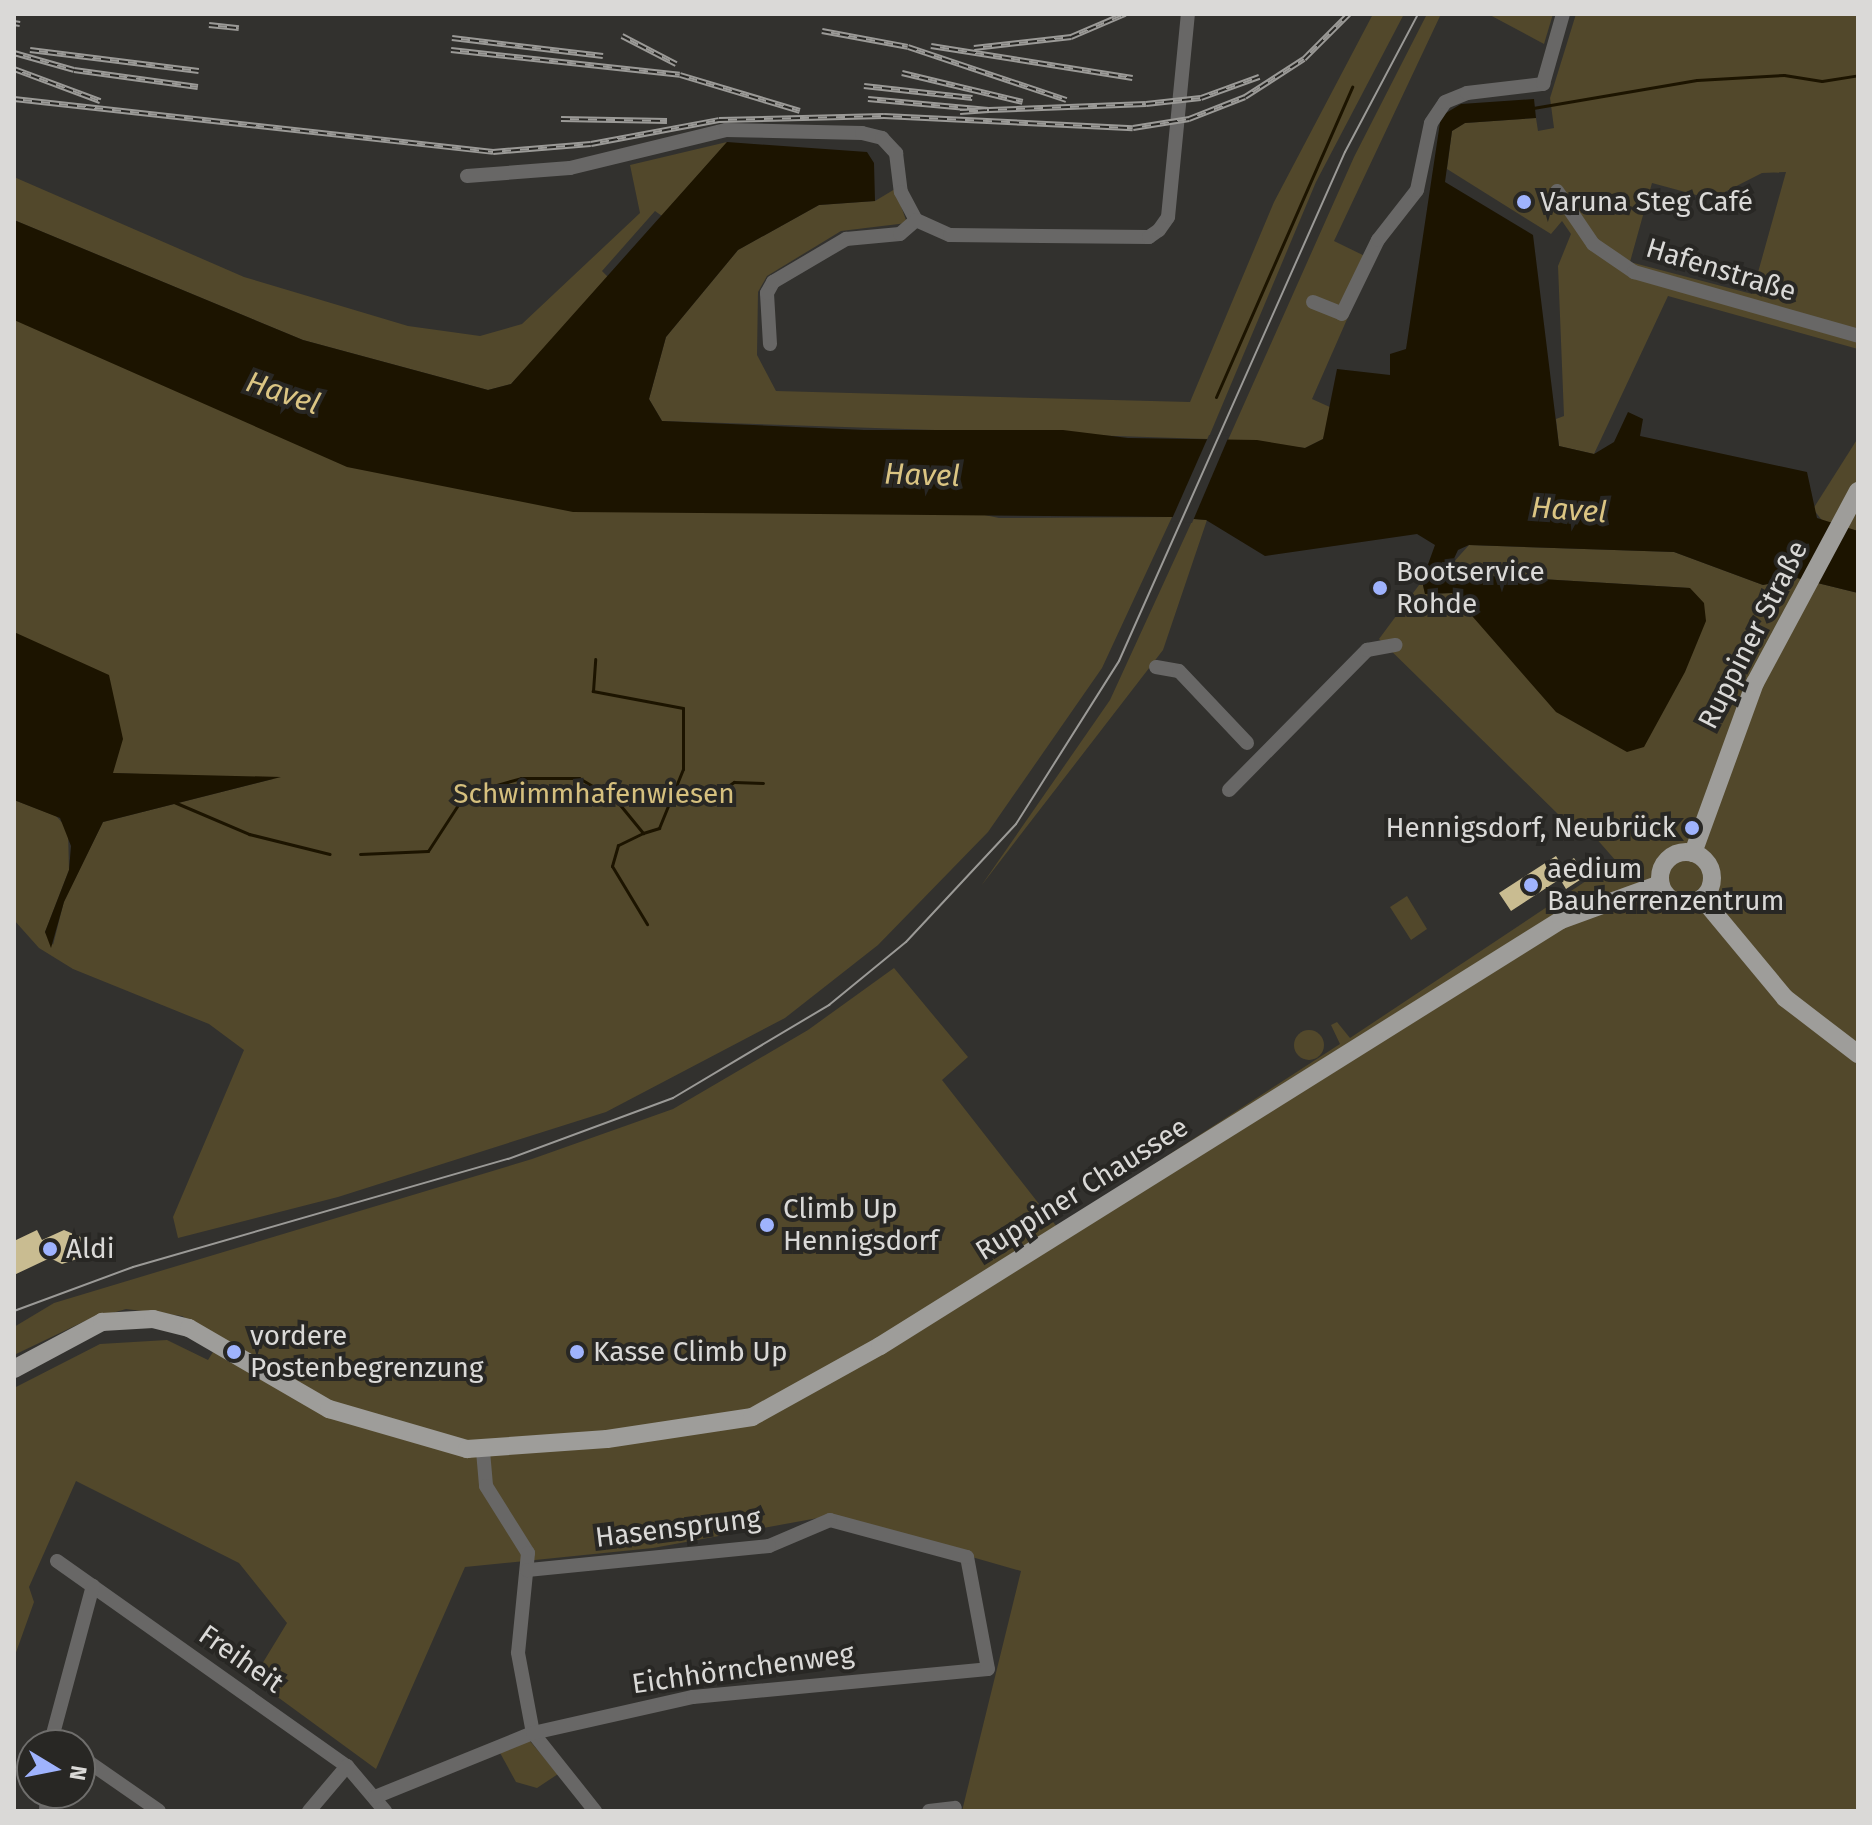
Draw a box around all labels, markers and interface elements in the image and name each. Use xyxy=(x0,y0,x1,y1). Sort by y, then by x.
place label: Varuna Steg Café xyxy=(1540,185,1753,219)
marker: Varuna Steg Café xyxy=(1515,193,1533,211)
street label: Hafenstraße xyxy=(1642,231,1800,309)
water label: Havel xyxy=(241,364,325,422)
water label: Havel xyxy=(884,456,960,494)
water label: Havel xyxy=(1530,489,1608,531)
street label: Ruppiner Straße xyxy=(1691,535,1815,735)
place label: Bootservice Rohde xyxy=(1396,555,1545,621)
marker: Bootservice Rohde xyxy=(1371,579,1389,597)
park label: Schwimmhafenwiesen xyxy=(453,777,735,811)
place label: Hennigsdorf, Neubrück xyxy=(1385,811,1676,845)
marker: Hennigsdorf, Neubrück xyxy=(1683,819,1701,837)
place label: aedium Bauherrenzentrum xyxy=(1547,852,1785,918)
marker: aedium Bauherrenzentrum xyxy=(1522,876,1540,894)
street label: Ruppiner Chaussee xyxy=(970,1110,1194,1268)
place label: Climb Up Hennigsdorf xyxy=(783,1192,939,1258)
marker: Climb Up Hennigsdorf xyxy=(758,1216,776,1234)
place label: Aldi xyxy=(66,1232,115,1266)
marker: Aldi xyxy=(41,1240,59,1258)
place label: vordere Postenbegrenzung xyxy=(250,1319,484,1385)
place label: Kasse Climb Up xyxy=(593,1335,788,1369)
marker: vordere Postenbegrenzung xyxy=(225,1343,243,1361)
marker: Kasse Climb Up xyxy=(568,1343,586,1361)
street label: Hasensprung xyxy=(593,1501,763,1555)
street label: Freiheit xyxy=(192,1618,290,1700)
street label: Eichhörnchenweg xyxy=(630,1637,856,1701)
north arrow xyxy=(16,1729,96,1809)
text: N xyxy=(64,1763,93,1782)

